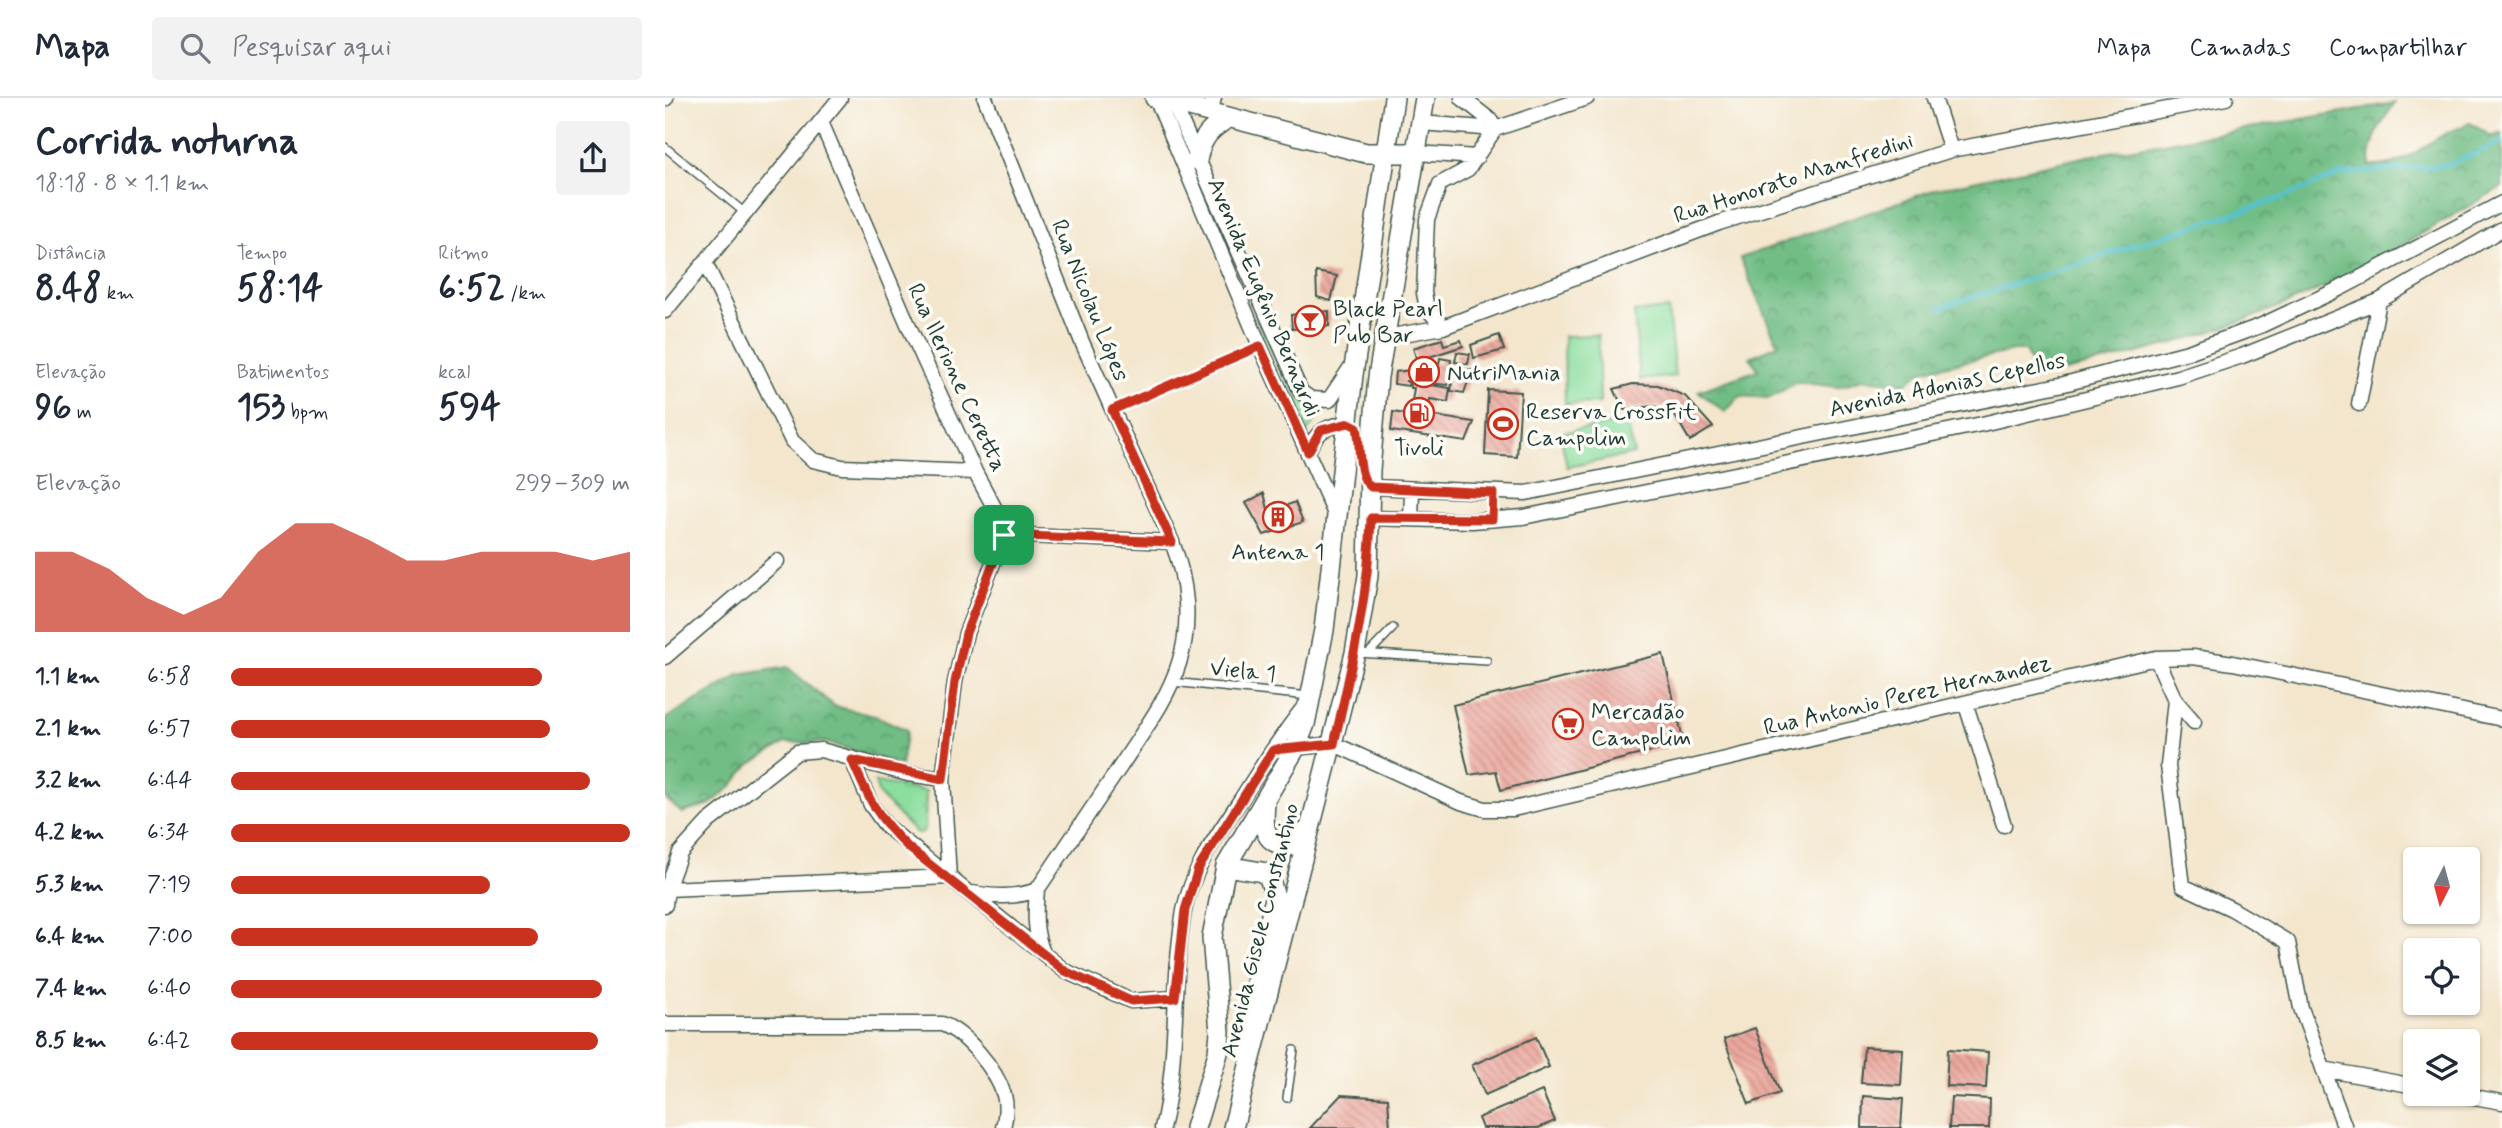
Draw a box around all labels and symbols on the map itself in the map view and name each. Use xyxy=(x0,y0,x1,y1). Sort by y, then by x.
street label: Rua Honorato Manfredini xyxy=(1670,126,1917,232)
street label: Avenida Eugênio Bernardi xyxy=(1199,174,1327,422)
street label: Rua Nicolau Lópes xyxy=(1043,215,1135,386)
street label: Rua Ilerione Ceretta xyxy=(899,279,1013,477)
place label: Black Pearl Pub Bar xyxy=(1333,295,1443,351)
bar icon: Black Pearl Pub Bar xyxy=(1293,304,1327,338)
street label: Avenida Adonias Cepellos xyxy=(1827,346,2068,426)
shop icon: NutriMania xyxy=(1407,355,1441,389)
place label: NutriMania xyxy=(1447,359,1561,389)
fuel station icon: Tivoli xyxy=(1402,396,1436,430)
place label: Reserva CrossFit Campolim xyxy=(1526,398,1697,454)
sports icon: Reserva CrossFit Campolim xyxy=(1486,407,1520,441)
place label: Tivoli xyxy=(1394,434,1444,464)
building icon: Antena 1 xyxy=(1261,500,1295,534)
pin xyxy=(974,505,1034,565)
place label: Antena 1 xyxy=(1231,538,1325,568)
street label: Rua Antonio Perez Hernandez xyxy=(1761,648,2054,744)
street label: Viela 1 xyxy=(1208,654,1277,690)
place label: Mercadão Campolim xyxy=(1591,698,1691,754)
supermarket icon: Mercadão Campolim xyxy=(1551,707,1585,741)
street label: Avenida Gisele Constantino xyxy=(1215,800,1307,1061)
north arrow xyxy=(2403,847,2480,924)

